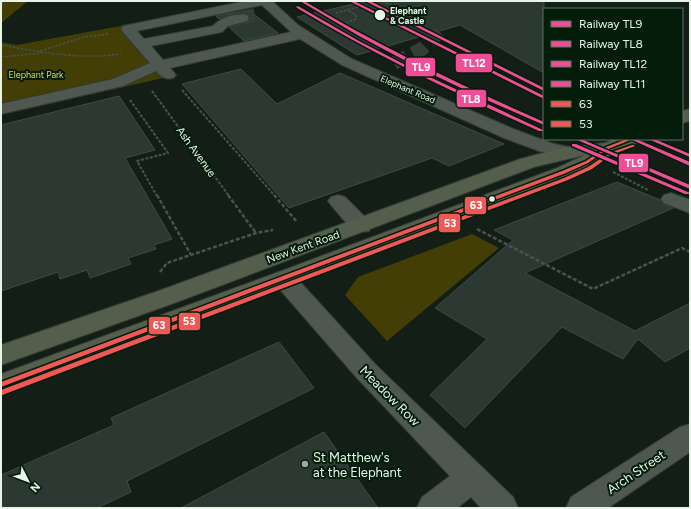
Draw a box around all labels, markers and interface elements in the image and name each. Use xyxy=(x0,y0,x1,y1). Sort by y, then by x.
place label: Elephant & Castle xyxy=(390,5,427,26)
marker: Elephant & Castle xyxy=(373,8,387,22)
legend xyxy=(543,8,683,140)
text: Railway TL9 xyxy=(579,17,642,31)
text: Railway TL8 xyxy=(579,37,643,51)
line badge: TL12 xyxy=(455,53,493,73)
line badge: TL9 xyxy=(405,57,436,77)
text: TL12 xyxy=(462,57,486,70)
text: Railway TL12 xyxy=(579,57,647,71)
text: TL9 xyxy=(412,61,430,74)
park label: Elephant Park xyxy=(9,69,64,80)
street label: Elephant Road xyxy=(379,73,437,105)
text: Railway TL11 xyxy=(579,77,645,91)
line badge: TL8 xyxy=(456,89,487,108)
text: TL8 xyxy=(461,93,481,106)
text: 63 xyxy=(579,97,592,111)
text: 53 xyxy=(579,117,592,131)
street label: Ash Avenue xyxy=(174,124,218,180)
line badge: TL9 xyxy=(618,153,649,173)
text: TL9 xyxy=(625,157,643,170)
unlabelled marker xyxy=(487,194,497,204)
line badge: 63 xyxy=(464,196,487,215)
text: 63 xyxy=(470,199,482,212)
line badge: 53 xyxy=(438,213,461,233)
text: 53 xyxy=(444,217,456,230)
street label: New Kent Road xyxy=(265,228,341,266)
line badge: 53 xyxy=(178,312,201,331)
text: 53 xyxy=(183,315,195,328)
line badge: 63 xyxy=(148,316,171,335)
text: 63 xyxy=(153,319,165,332)
street label: Meadow Row xyxy=(357,363,424,430)
street label: Arch Street xyxy=(604,447,668,497)
place label: St Matthew's at the Elephant xyxy=(313,450,402,480)
marker: St Matthew's at the Elephant xyxy=(300,459,310,469)
north arrow xyxy=(8,461,48,501)
text: N xyxy=(27,480,43,495)

